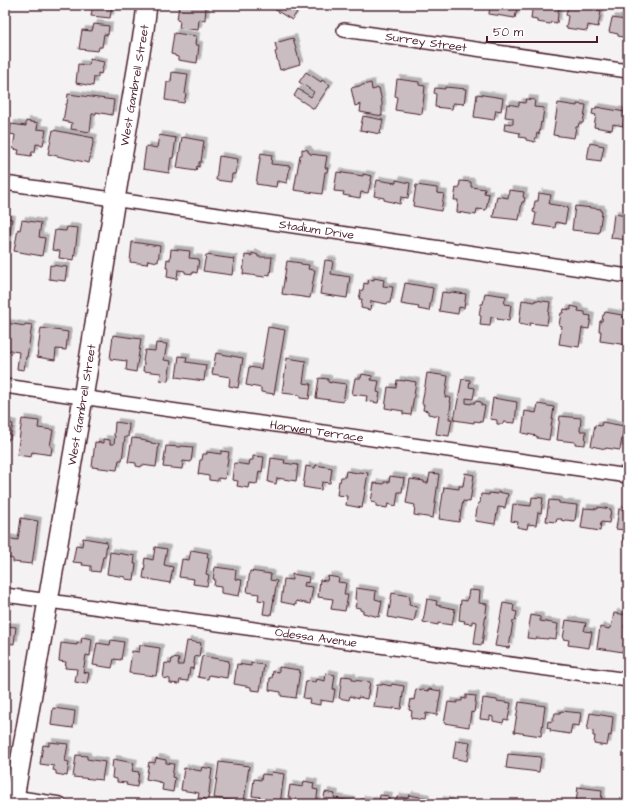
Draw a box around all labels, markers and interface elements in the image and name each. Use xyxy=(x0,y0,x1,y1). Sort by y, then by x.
scale bar xyxy=(487,18,597,44)
street label: West Gambrell Street xyxy=(116,24,153,147)
text: 50 m xyxy=(493,24,524,41)
street label: Surrey Street xyxy=(384,28,468,57)
street label: Stadium Drive xyxy=(278,216,356,244)
street label: West Gambrell Street xyxy=(63,343,101,467)
street label: Harwen Terrace xyxy=(269,416,365,447)
street label: Odessa Avenue xyxy=(274,624,359,652)

